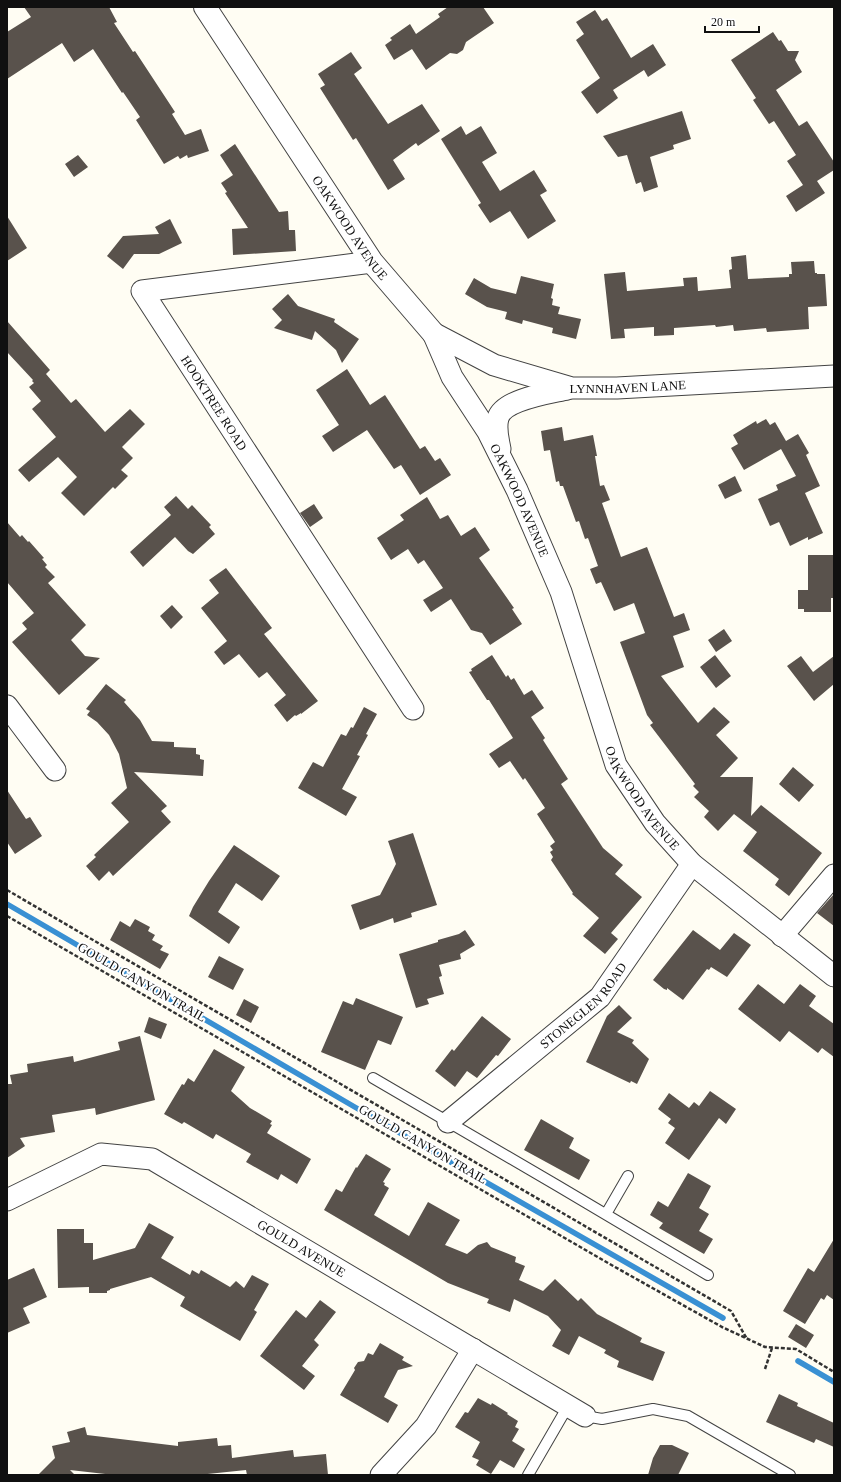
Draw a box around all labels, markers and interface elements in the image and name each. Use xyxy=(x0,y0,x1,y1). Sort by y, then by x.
scale bar xyxy=(705,8,759,34)
text: 20 m xyxy=(711,15,736,29)
street label: OAKWOOD AVENUE xyxy=(310,172,391,283)
street label: HOOKTREE ROAD xyxy=(178,352,251,453)
street label: LYNNHAVEN LANE xyxy=(569,377,686,396)
street label: OAKWOOD AVENUE xyxy=(487,441,552,559)
street label: OAKWOOD AVENUE xyxy=(603,744,683,853)
street label: GOULD CANYON TRAIL xyxy=(75,939,209,1025)
street label: STONEGLEN ROAD xyxy=(537,959,629,1051)
street label: GOULD CANYON TRAIL xyxy=(356,1101,490,1187)
street label: GOULD AVENUE xyxy=(255,1216,349,1280)

